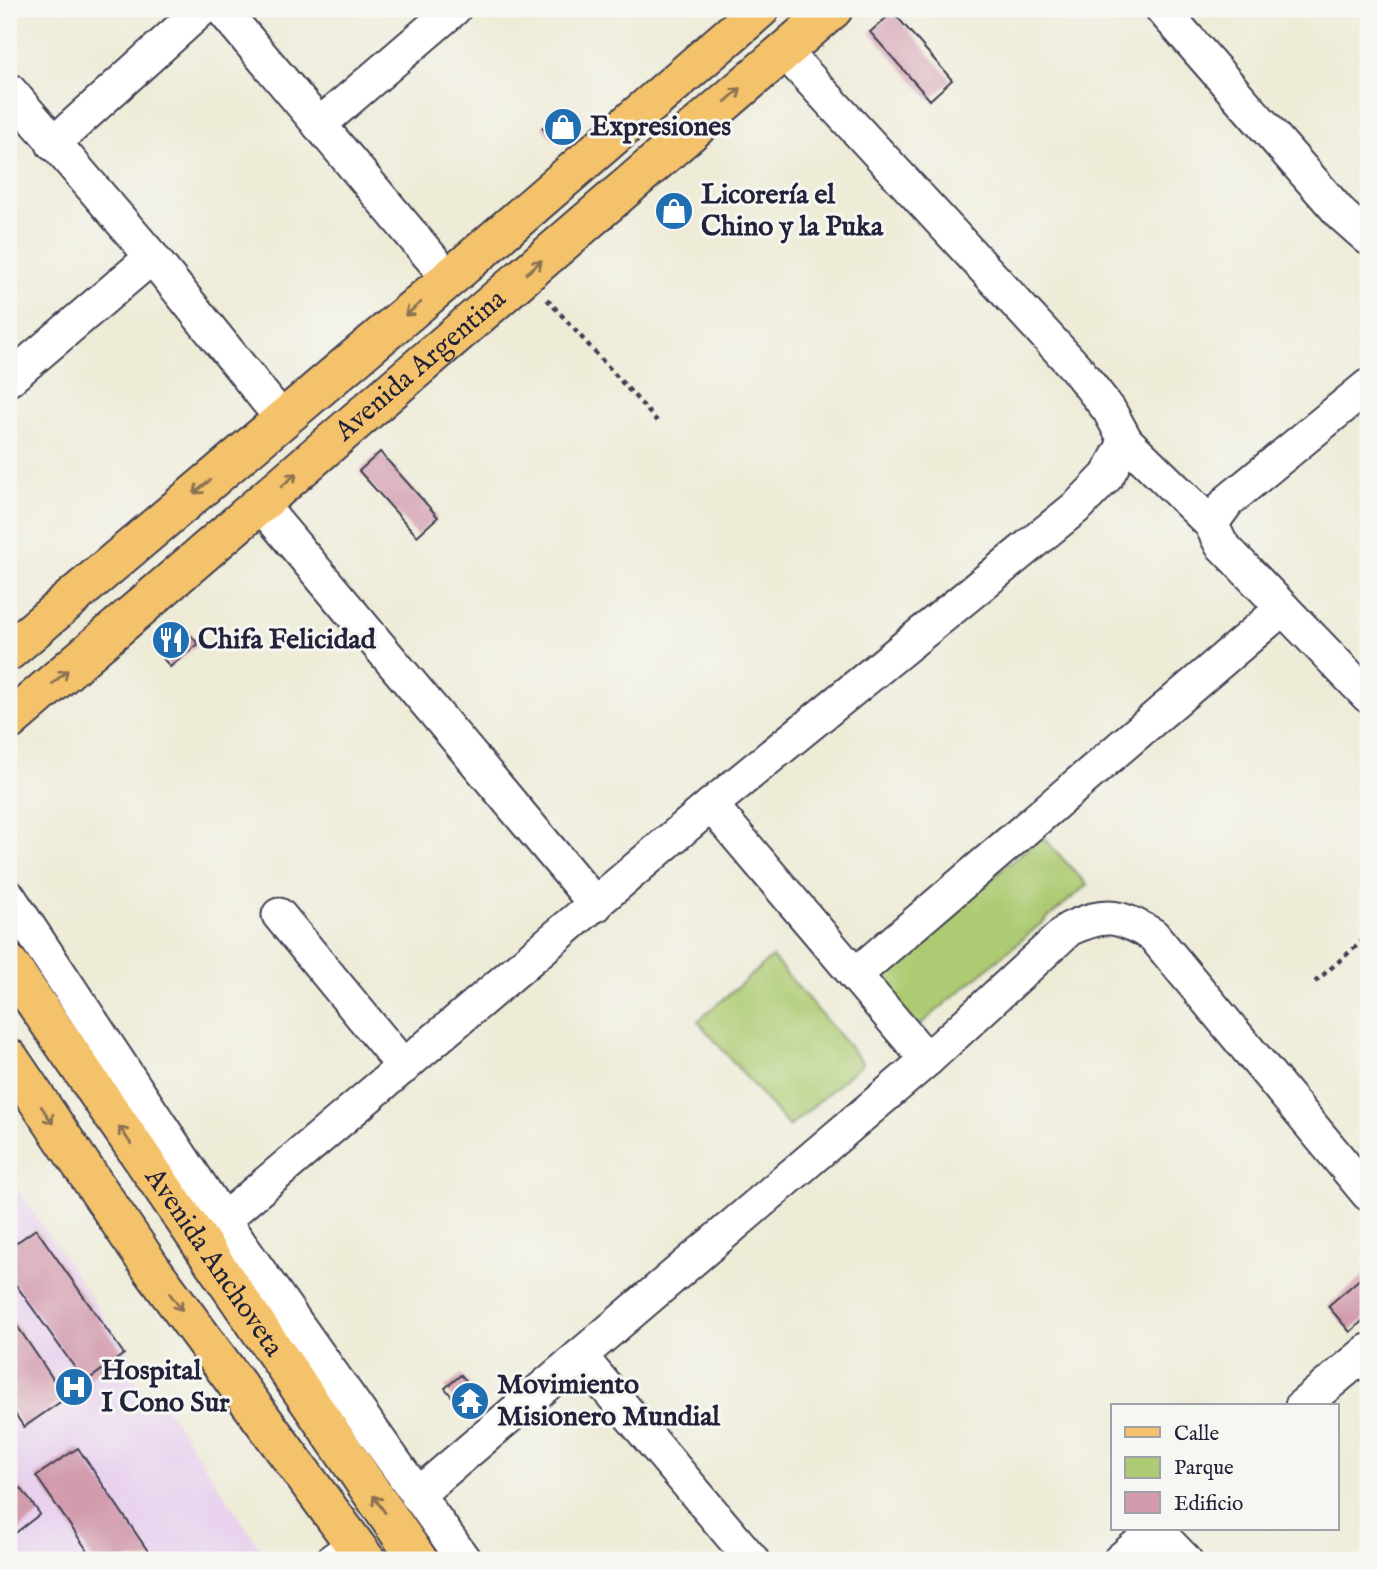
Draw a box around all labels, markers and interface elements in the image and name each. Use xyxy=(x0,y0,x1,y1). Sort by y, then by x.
one-way arrow xyxy=(724,87,742,103)
shop icon: Expresiones xyxy=(542,106,584,148)
place label: Expresiones xyxy=(590,110,731,145)
place label: Licorería el Chino y la Puka xyxy=(701,178,884,245)
shop icon: Licorería el Chino y la Puka xyxy=(653,190,695,232)
one-way arrow xyxy=(525,259,543,275)
street label: Avenida Argentina xyxy=(327,281,514,450)
one-way arrow xyxy=(404,301,422,317)
one-way arrow xyxy=(279,472,297,488)
one-way arrow xyxy=(193,479,211,495)
restaurant icon: Chifa Felicidad xyxy=(150,619,192,661)
place label: Chifa Felicidad xyxy=(198,623,377,658)
one-way arrow xyxy=(51,669,69,685)
one-way arrow xyxy=(40,1104,54,1124)
one-way arrow xyxy=(118,1126,132,1145)
street label: Avenida Anchoveta xyxy=(136,1161,291,1364)
one-way arrow xyxy=(169,1292,183,1311)
place label: Hospital I Cono Sur xyxy=(101,1354,230,1421)
hospital icon: Hospital I Cono Sur xyxy=(53,1366,95,1408)
place label: Movimiento Misionero Mundial xyxy=(497,1368,721,1435)
temple icon: Movimiento Misionero Mundial xyxy=(449,1380,491,1422)
legend xyxy=(1111,1404,1338,1530)
text: Calle xyxy=(1174,1421,1219,1448)
text: Parque xyxy=(1174,1455,1234,1482)
text: Edificio xyxy=(1174,1491,1243,1518)
one-way arrow xyxy=(372,1495,386,1514)

